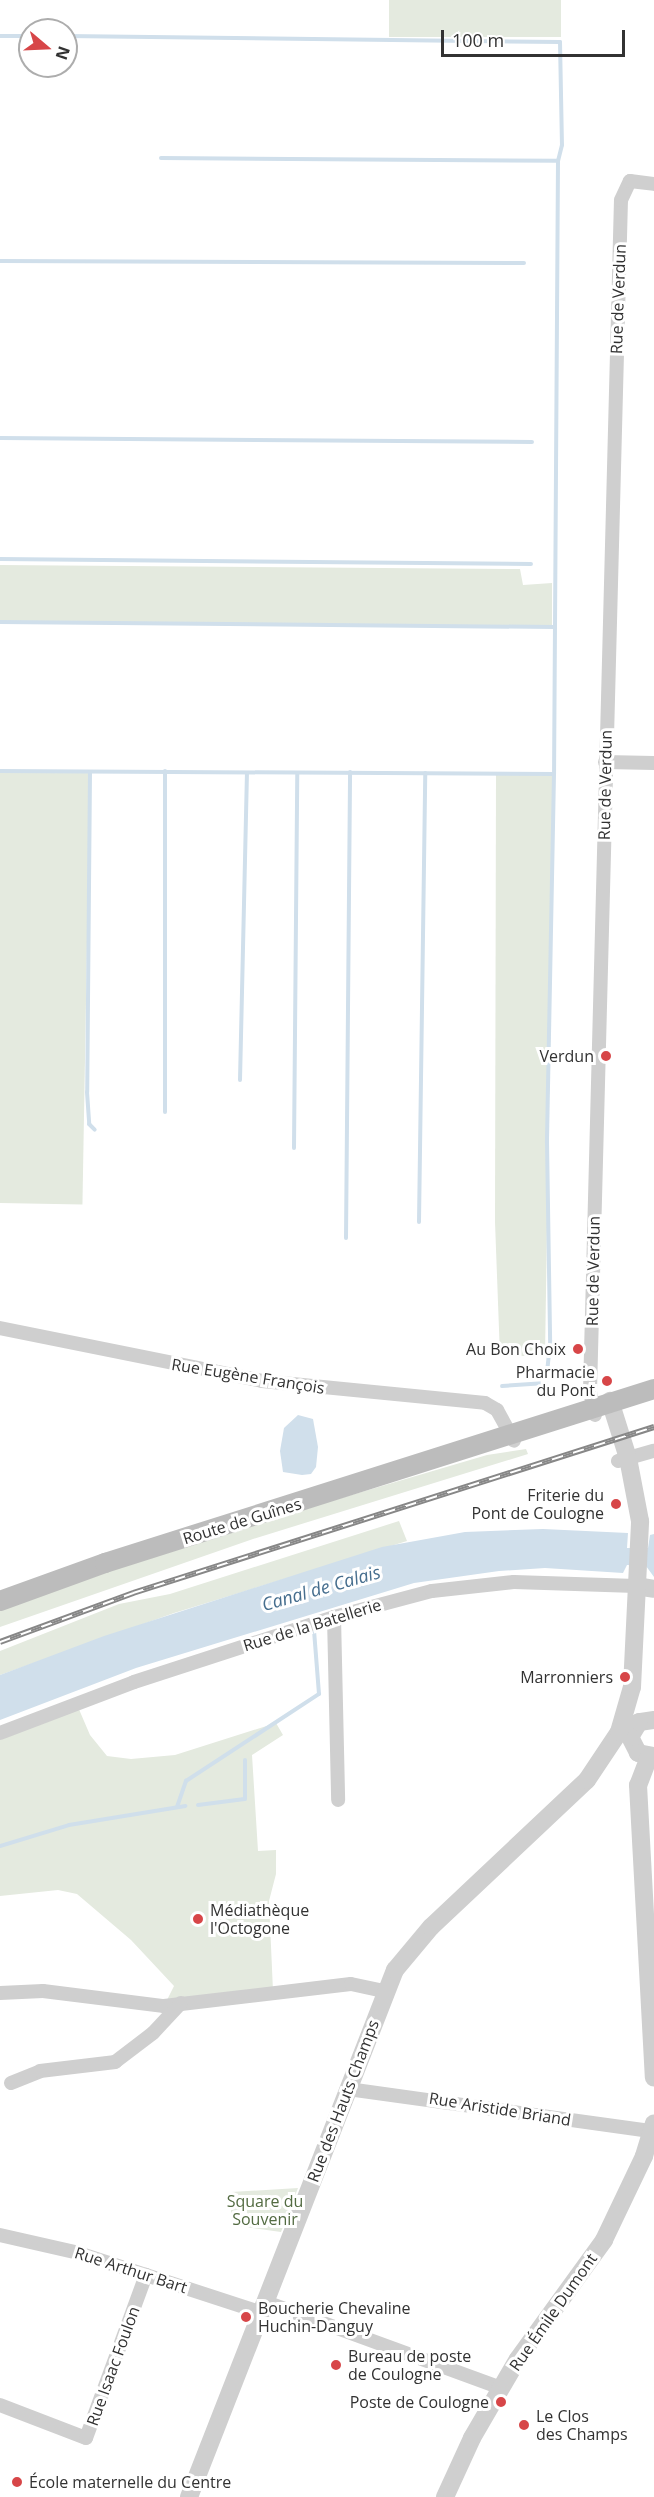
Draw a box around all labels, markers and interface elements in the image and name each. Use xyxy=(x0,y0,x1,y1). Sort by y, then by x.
north arrow xyxy=(18,18,78,78)
scale bar xyxy=(444,18,628,56)
text: 100 m xyxy=(452,28,504,52)
text: N xyxy=(51,43,76,63)
street label: Rue de Verdun xyxy=(606,244,630,354)
street label: Rue de Verdun xyxy=(594,730,616,840)
place label: Verdun xyxy=(540,1046,594,1066)
marker: Verdun xyxy=(599,1049,613,1063)
street label: Rue de Verdun xyxy=(582,1216,604,1326)
place label: Au Bon Choix xyxy=(466,1339,566,1359)
marker: Au Bon Choix xyxy=(571,1342,585,1356)
street label: Rue Eugène François xyxy=(170,1354,326,1398)
place label: Pharmacie du Pont xyxy=(516,1362,595,1400)
marker: Pharmacie du Pont xyxy=(600,1374,614,1388)
place label: Friterie du Pont de Coulogne xyxy=(471,1485,604,1523)
street label: Route de Guînes xyxy=(180,1494,304,1548)
marker: Friterie du Pont de Coulogne xyxy=(609,1497,623,1511)
water label: Canal de Calais xyxy=(259,1561,383,1615)
street label: Rue de la Batellerie xyxy=(241,1595,383,1655)
place label: Marronniers xyxy=(520,1667,613,1687)
marker: Marronniers xyxy=(618,1670,632,1684)
place label: Médiathèque l'Octogone xyxy=(210,1900,309,1938)
marker: Médiathèque l'Octogone xyxy=(191,1912,205,1926)
street label: Rue des Hauts Champs xyxy=(303,2017,383,2185)
street label: Rue Aristide Briand xyxy=(428,2088,572,2130)
park label: Square du Souvenir xyxy=(227,2191,303,2229)
street label: Rue Arthur Bart xyxy=(72,2243,190,2297)
street label: Rue Émile Dumont xyxy=(505,2250,601,2374)
place label: Boucherie Chevaline Huchin-Danguy xyxy=(258,2298,411,2336)
street label: Rue Isaac Foulon xyxy=(82,2304,144,2428)
marker: Boucherie Chevaline Huchin-Danguy xyxy=(239,2310,253,2324)
place label: Bureau de poste de Coulogne xyxy=(348,2346,471,2384)
marker: Bureau de poste de Coulogne xyxy=(329,2358,343,2372)
place label: Poste de Coulogne xyxy=(350,2392,489,2412)
marker: Poste de Coulogne xyxy=(494,2395,508,2409)
place label: Le Clos des Champs xyxy=(536,2406,628,2444)
marker: Le Clos des Champs xyxy=(517,2418,531,2432)
place label: École maternelle du Centre xyxy=(29,2472,231,2492)
marker: École maternelle du Centre xyxy=(10,2475,24,2489)

